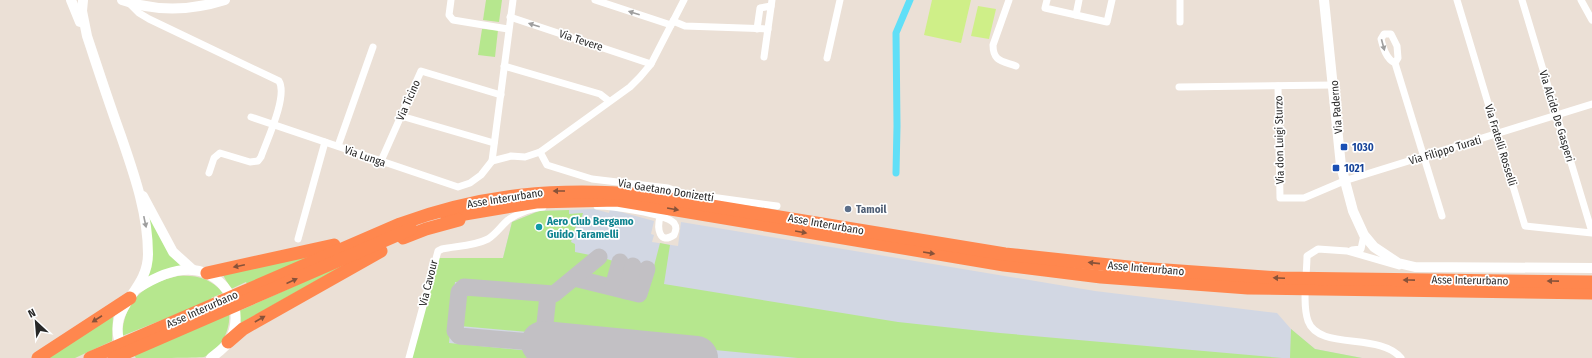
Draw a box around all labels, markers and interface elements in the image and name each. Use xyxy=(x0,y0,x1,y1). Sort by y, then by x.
one-way arrow xyxy=(628,10,640,16)
one-way arrow xyxy=(528,22,540,28)
street label: Via Tevere xyxy=(557,27,604,54)
one-way arrow xyxy=(1380,39,1386,51)
street label: Via Alcide De Gasperi xyxy=(1536,69,1577,164)
street label: Via Ticino xyxy=(394,78,423,123)
street label: Via Paderno xyxy=(1328,79,1345,134)
street label: Via don Luigi Sturzo xyxy=(1272,95,1287,184)
street label: Via Fratelli Rosselli xyxy=(1482,103,1519,188)
street label: Via Filippo Turati xyxy=(1407,133,1483,168)
place label: 1030 xyxy=(1352,141,1374,154)
marker: 1030 xyxy=(1339,142,1349,152)
street label: Via Lunga xyxy=(342,143,387,170)
place label: 1021 xyxy=(1344,162,1364,175)
marker: 1021 xyxy=(1331,163,1341,173)
street label: Via Gaetano Donizetti xyxy=(617,176,715,205)
street label: Asse Interurbano xyxy=(466,186,544,211)
one-way arrow xyxy=(552,188,565,194)
place label: Tamoil xyxy=(856,203,887,216)
marker: Tamoil xyxy=(843,204,853,214)
one-way arrow xyxy=(667,206,679,212)
street label: Asse Interurbano xyxy=(787,211,865,238)
place label: Aero Club Bergamo Guido Taramelli xyxy=(546,215,634,241)
one-way arrow xyxy=(142,216,148,228)
marker: Aero Club Bergamo Guido Taramelli xyxy=(534,222,544,232)
one-way arrow xyxy=(795,229,807,235)
one-way arrow xyxy=(923,250,935,256)
street label: Via Cavour xyxy=(416,258,441,308)
street label: Asse Interurbano xyxy=(1107,259,1185,278)
one-way arrow xyxy=(1088,260,1100,267)
one-way arrow xyxy=(233,264,245,270)
street label: Asse Interurbano xyxy=(1431,273,1509,288)
one-way arrow xyxy=(1273,274,1285,281)
one-way arrow xyxy=(1403,276,1415,283)
one-way arrow xyxy=(286,278,298,284)
one-way arrow xyxy=(1547,278,1559,285)
street label: Asse Interurbano xyxy=(164,288,240,331)
north arrow xyxy=(16,302,56,342)
text: N xyxy=(26,306,38,321)
one-way arrow xyxy=(92,315,102,323)
one-way arrow xyxy=(254,316,266,323)

